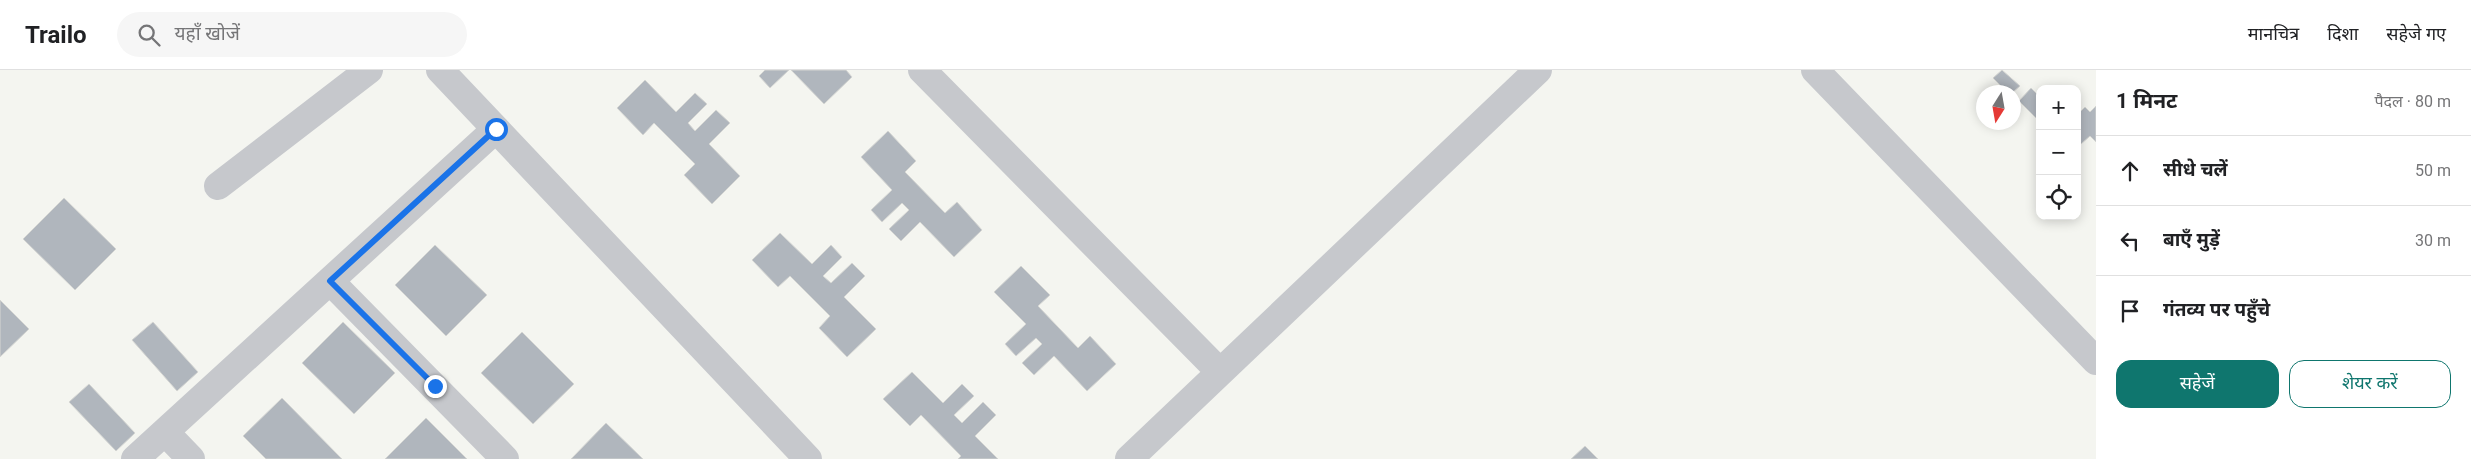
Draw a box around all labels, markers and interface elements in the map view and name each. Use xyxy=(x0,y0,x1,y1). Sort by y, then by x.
search box xyxy=(117,12,467,57)
text: Trailo xyxy=(25,21,87,49)
icon: search xyxy=(135,21,163,49)
text: यहाँ खोजें xyxy=(175,22,240,45)
text: मानचित्र xyxy=(2248,23,2299,44)
text: दिशा xyxy=(2327,23,2358,44)
text: सहेजे गए xyxy=(2386,23,2446,44)
north arrow xyxy=(1976,85,2021,130)
map controls xyxy=(2036,85,2081,220)
button: + xyxy=(2036,85,2081,130)
text: 1 मिनट xyxy=(2116,89,2177,113)
text: पैदल · 80 m xyxy=(2374,92,2451,111)
route start xyxy=(485,118,508,141)
button: − xyxy=(2036,130,2081,175)
icon: ahead xyxy=(2116,157,2144,185)
text: सीधे चलें xyxy=(2163,158,2228,181)
text: 50 m xyxy=(2415,161,2451,180)
button: locate xyxy=(2036,175,2081,220)
icon: left xyxy=(2116,227,2144,255)
text: बाएँ मुड़ें xyxy=(2163,228,2220,251)
text: 30 m xyxy=(2415,231,2451,250)
icon: arrive xyxy=(2116,297,2144,325)
text: गंतव्य पर पहुँचे xyxy=(2163,298,2270,321)
button: सहेजें xyxy=(2116,360,2279,408)
button: शेयर करें xyxy=(2289,360,2451,408)
route end xyxy=(424,375,447,398)

